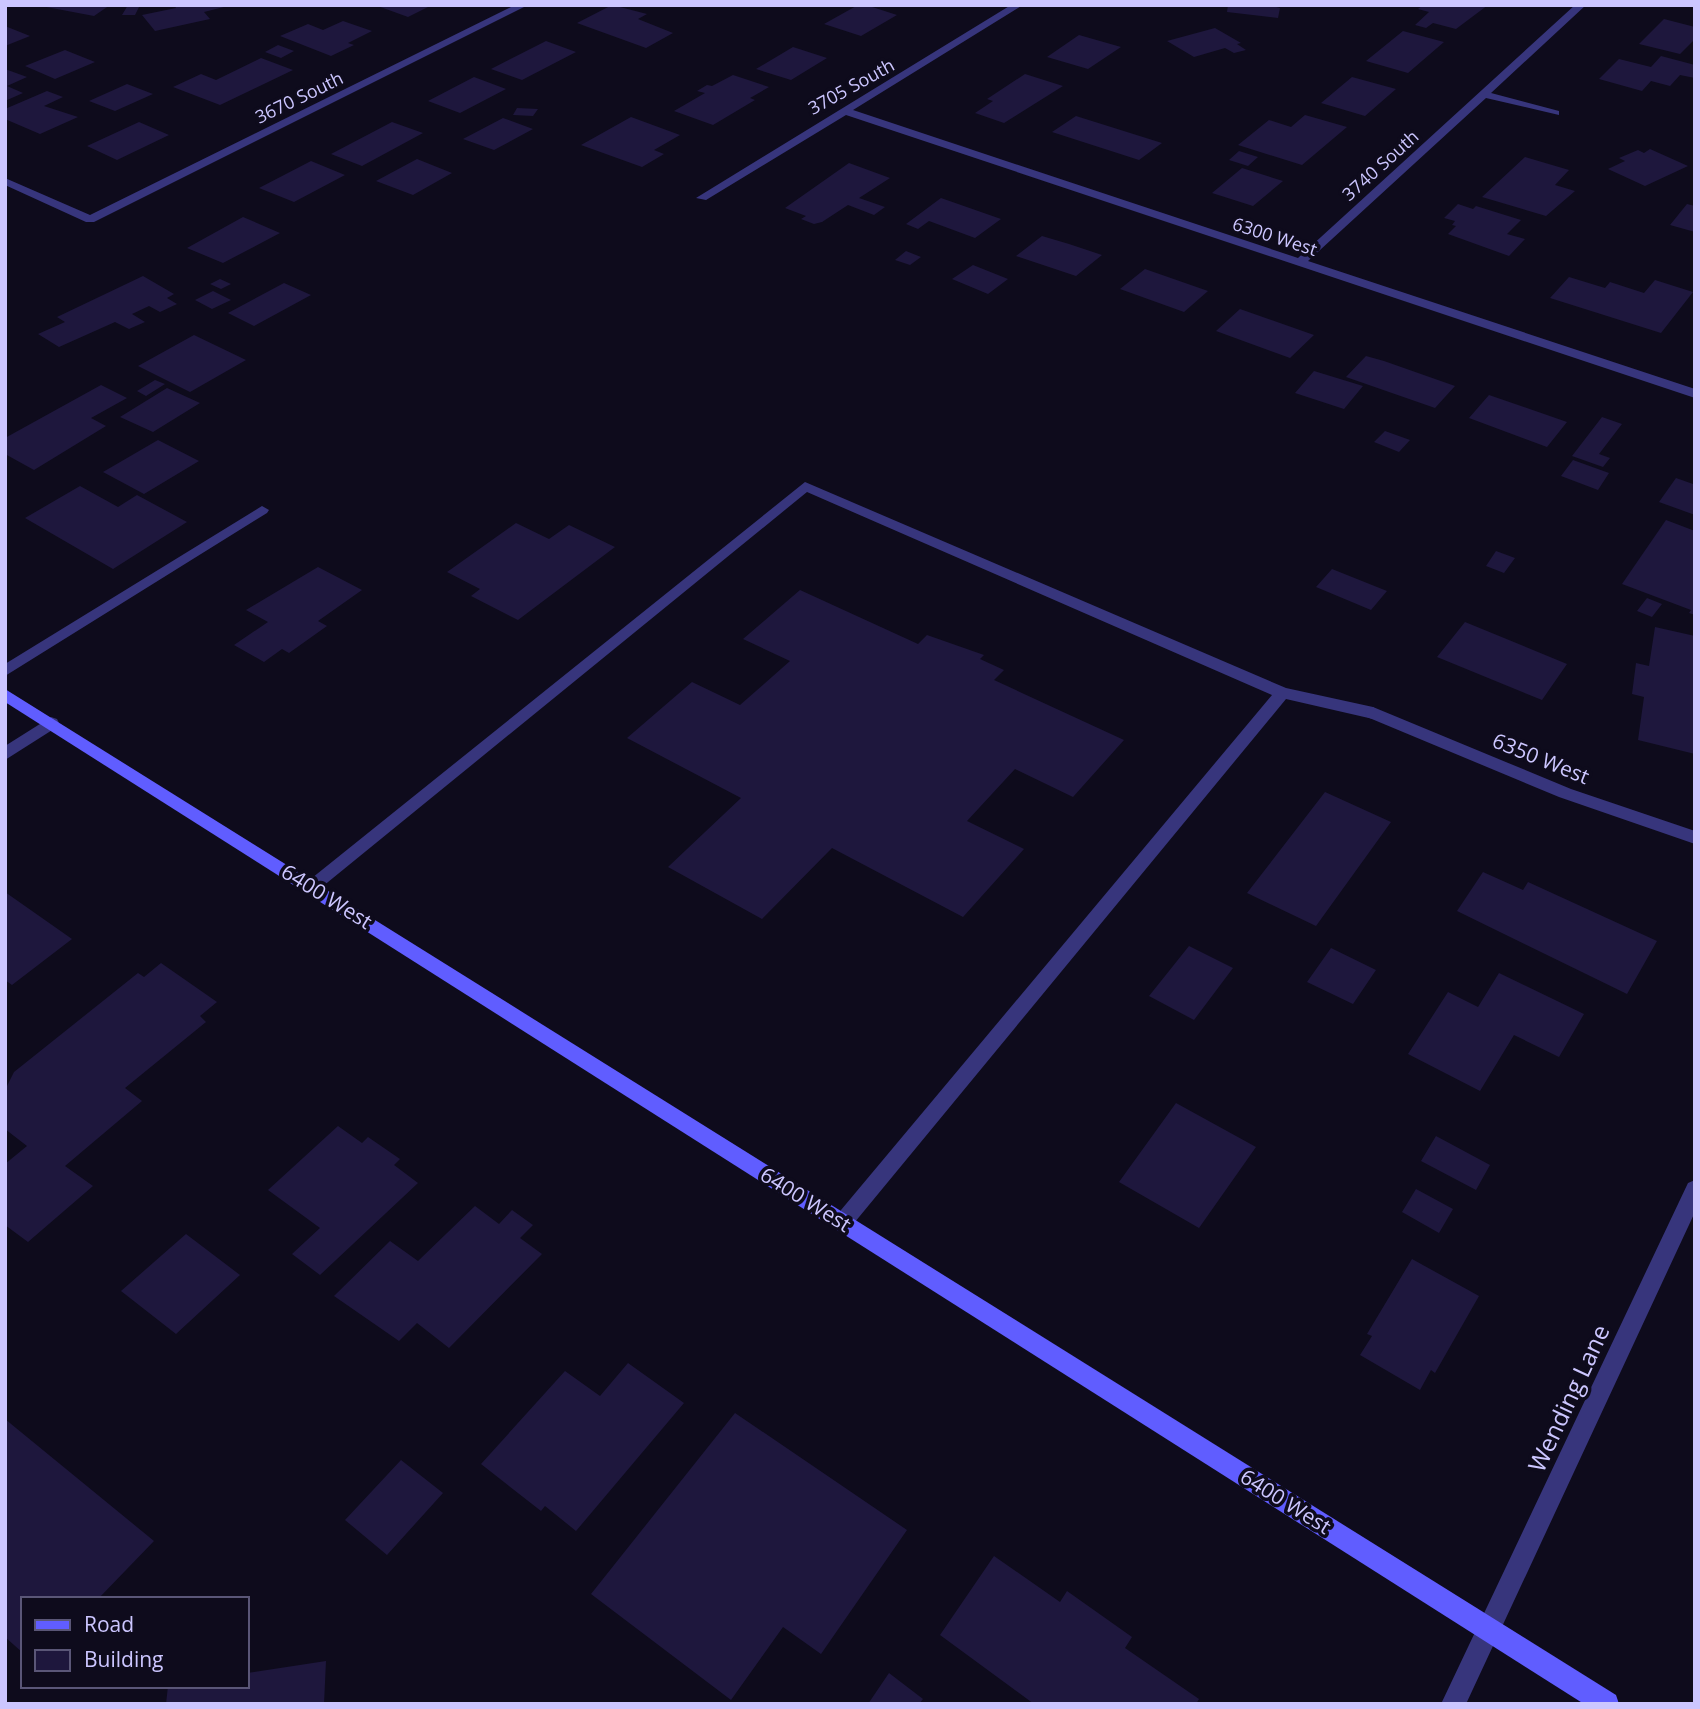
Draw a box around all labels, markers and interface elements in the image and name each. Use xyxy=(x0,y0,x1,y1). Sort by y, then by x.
street label: 3705 South xyxy=(804,52,898,120)
street label: 3670 South xyxy=(251,65,347,129)
street label: 3740 South xyxy=(1337,124,1423,206)
street label: 6300 West xyxy=(1230,211,1320,261)
street label: 6350 West xyxy=(1488,726,1594,790)
street label: 6400 West xyxy=(276,857,378,935)
street label: 6400 West xyxy=(755,1160,857,1238)
street label: Wending Lane xyxy=(1519,1319,1617,1477)
street label: 6400 West xyxy=(1235,1462,1337,1540)
legend xyxy=(21,1597,248,1688)
text: Road xyxy=(84,1610,134,1638)
text: Building xyxy=(84,1645,163,1673)

